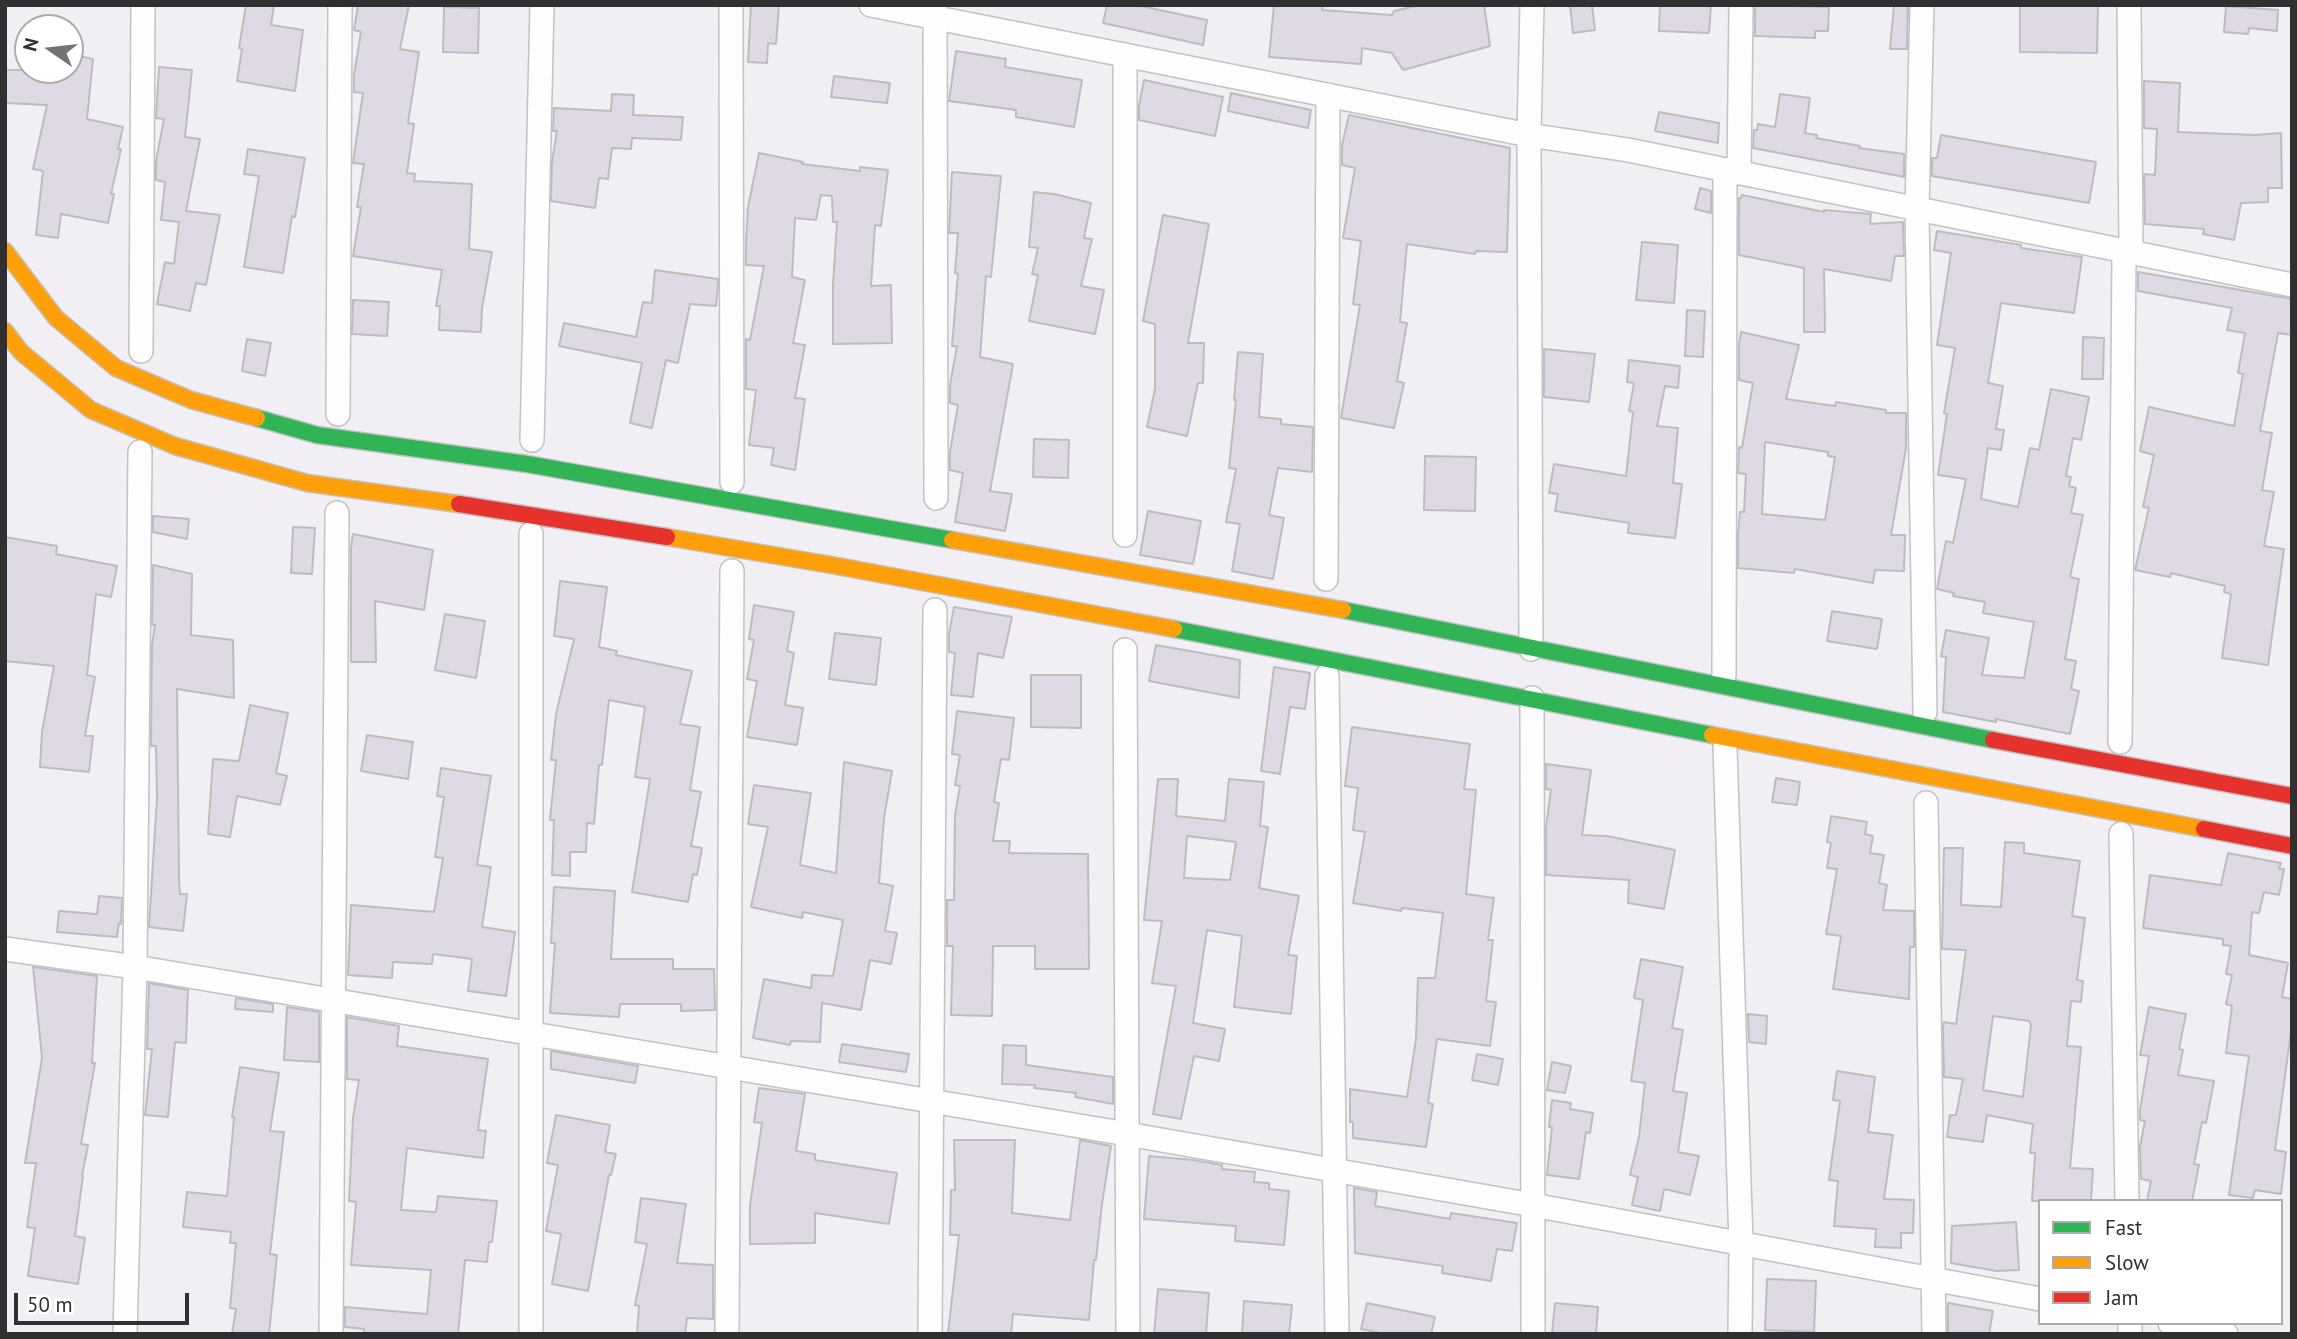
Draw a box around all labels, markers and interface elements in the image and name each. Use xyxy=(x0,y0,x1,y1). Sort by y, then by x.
north arrow xyxy=(14,14,84,84)
text: N xyxy=(17,35,44,53)
legend xyxy=(2038,1199,2283,1325)
text: Fast xyxy=(2105,1214,2142,1241)
text: Slow xyxy=(2105,1249,2149,1276)
scale bar xyxy=(18,1280,192,1324)
text: Jam xyxy=(2105,1284,2139,1311)
text: 50 m xyxy=(27,1291,73,1318)

